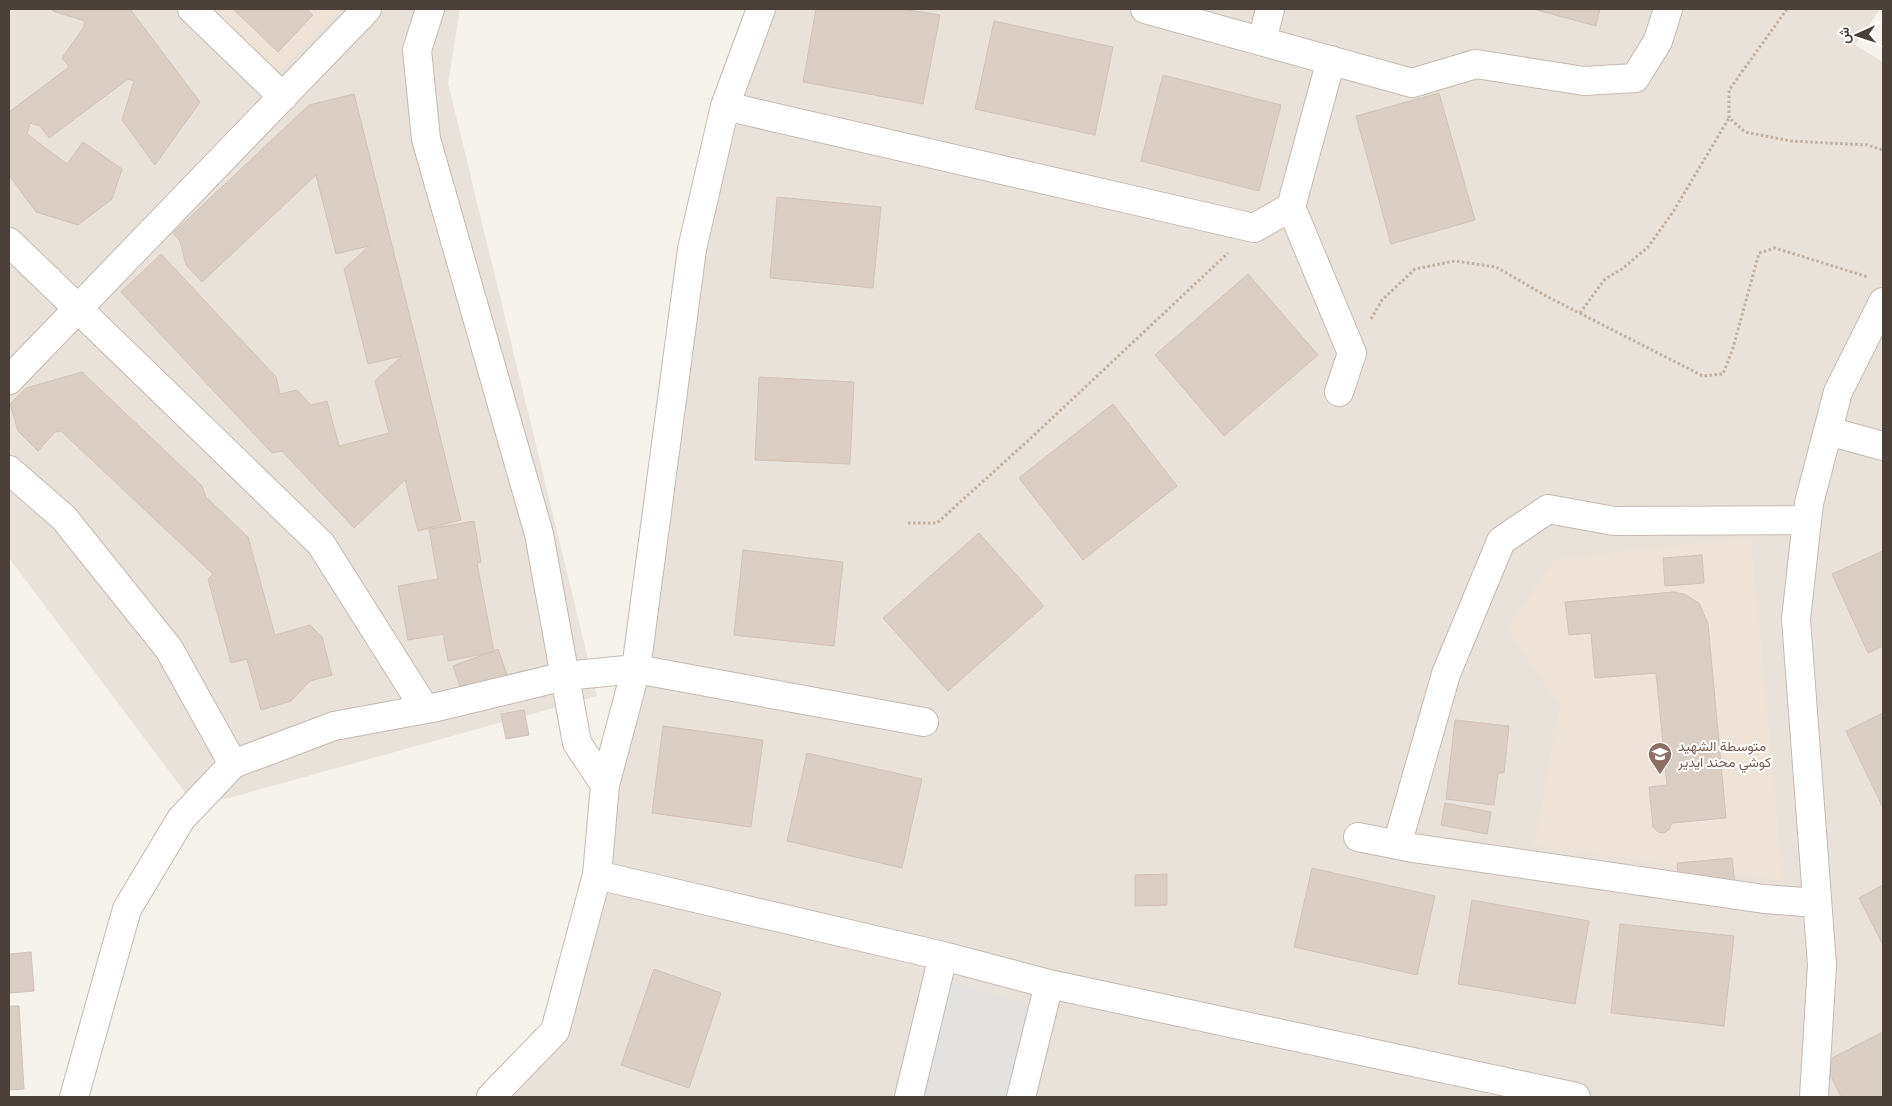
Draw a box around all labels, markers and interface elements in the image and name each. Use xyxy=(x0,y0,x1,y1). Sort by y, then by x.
north arrow xyxy=(1832,10,1882,60)
text: ش xyxy=(1836,27,1853,45)
place label: متوسطة الشهيد كوشي محند ايدير xyxy=(1677,738,1771,774)
school or university icon: متوسطة الشهيد كوشي محند ايدير xyxy=(1647,741,1673,775)

